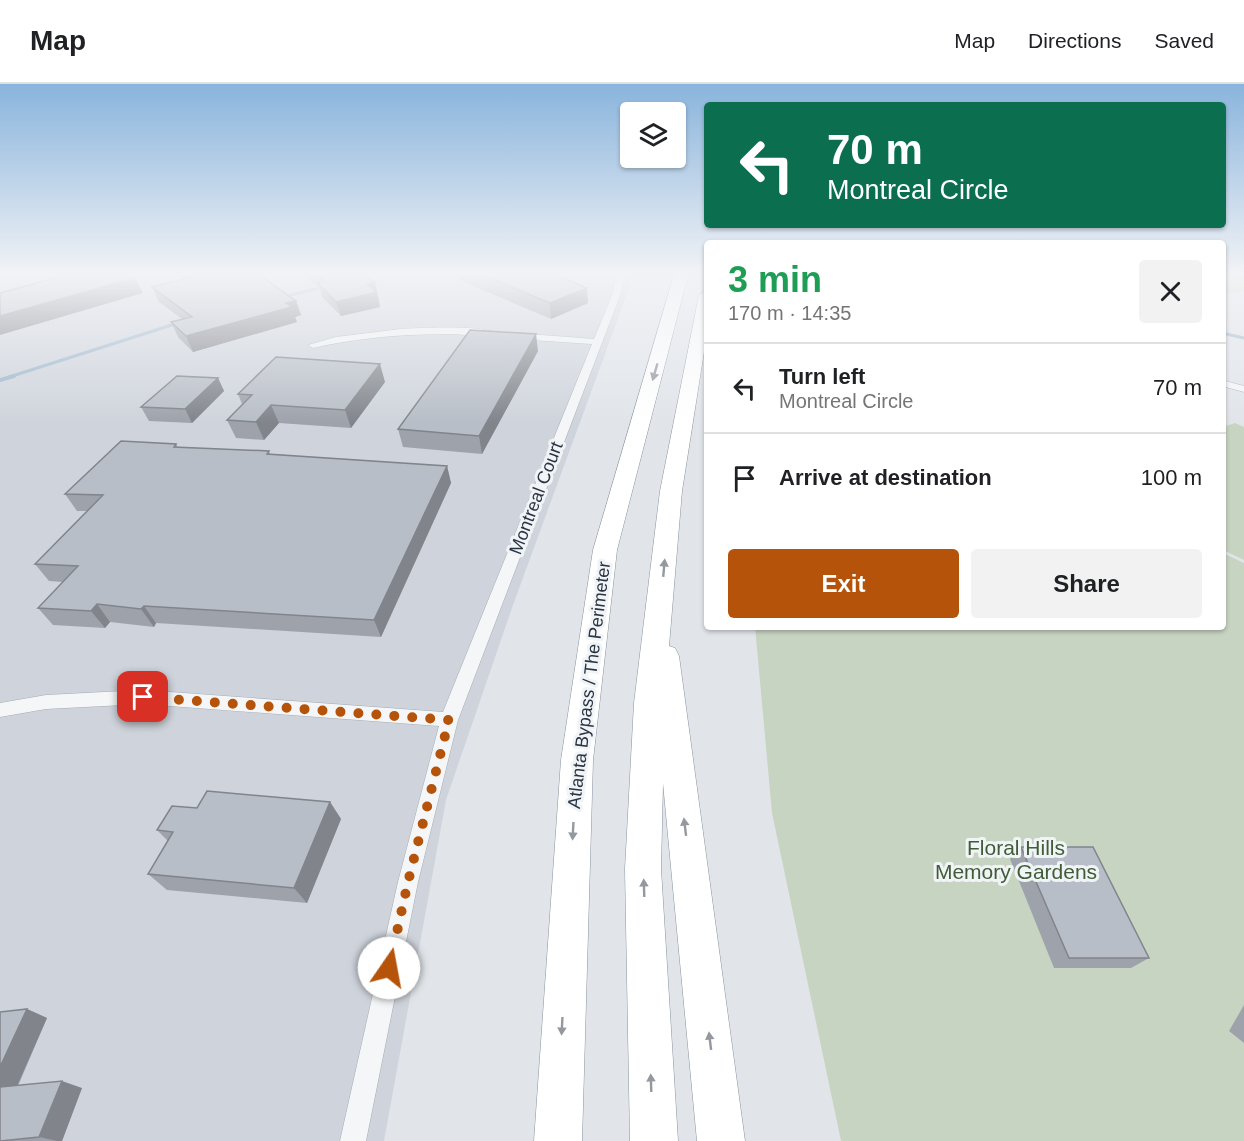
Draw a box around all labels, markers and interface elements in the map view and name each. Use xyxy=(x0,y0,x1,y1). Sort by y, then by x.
text: Map xyxy=(30,25,86,56)
text: Map xyxy=(954,29,995,52)
text: Directions xyxy=(1028,29,1121,52)
text: Saved xyxy=(1154,29,1214,52)
map controls xyxy=(620,102,686,168)
button: layers xyxy=(620,102,686,168)
icon: left xyxy=(728,126,806,204)
text: 70 m xyxy=(827,126,923,173)
text: Montreal Circle xyxy=(827,175,1009,205)
text: 3 min xyxy=(728,259,822,300)
button: close xyxy=(1139,260,1202,323)
text: 170 m · 14:35 xyxy=(728,302,851,324)
one-way arrow xyxy=(649,363,659,381)
text: Turn left xyxy=(779,364,865,389)
icon: left xyxy=(728,372,761,405)
text: 70 m xyxy=(1153,375,1202,400)
text: Montreal Circle xyxy=(779,390,913,412)
street label: Montreal Court xyxy=(505,439,567,557)
icon: arrive xyxy=(728,462,761,495)
text: Arrive at destination xyxy=(779,465,992,490)
text: 100 m xyxy=(1141,465,1202,490)
button: Exit xyxy=(728,549,959,618)
button: Share xyxy=(971,549,1202,618)
one-way arrow xyxy=(659,558,669,577)
street label: Atlanta Bypass / The Perimeter xyxy=(564,560,614,810)
pin xyxy=(117,671,168,722)
icon: arrive xyxy=(126,680,159,713)
one-way arrow xyxy=(680,817,690,836)
one-way arrow xyxy=(569,822,578,841)
park label: Floral Hills Memory Gardens xyxy=(935,836,1097,883)
one-way arrow xyxy=(639,878,648,897)
position arrow xyxy=(357,936,421,1000)
one-way arrow xyxy=(558,1017,567,1036)
one-way arrow xyxy=(705,1032,715,1051)
one-way arrow xyxy=(646,1073,656,1092)

